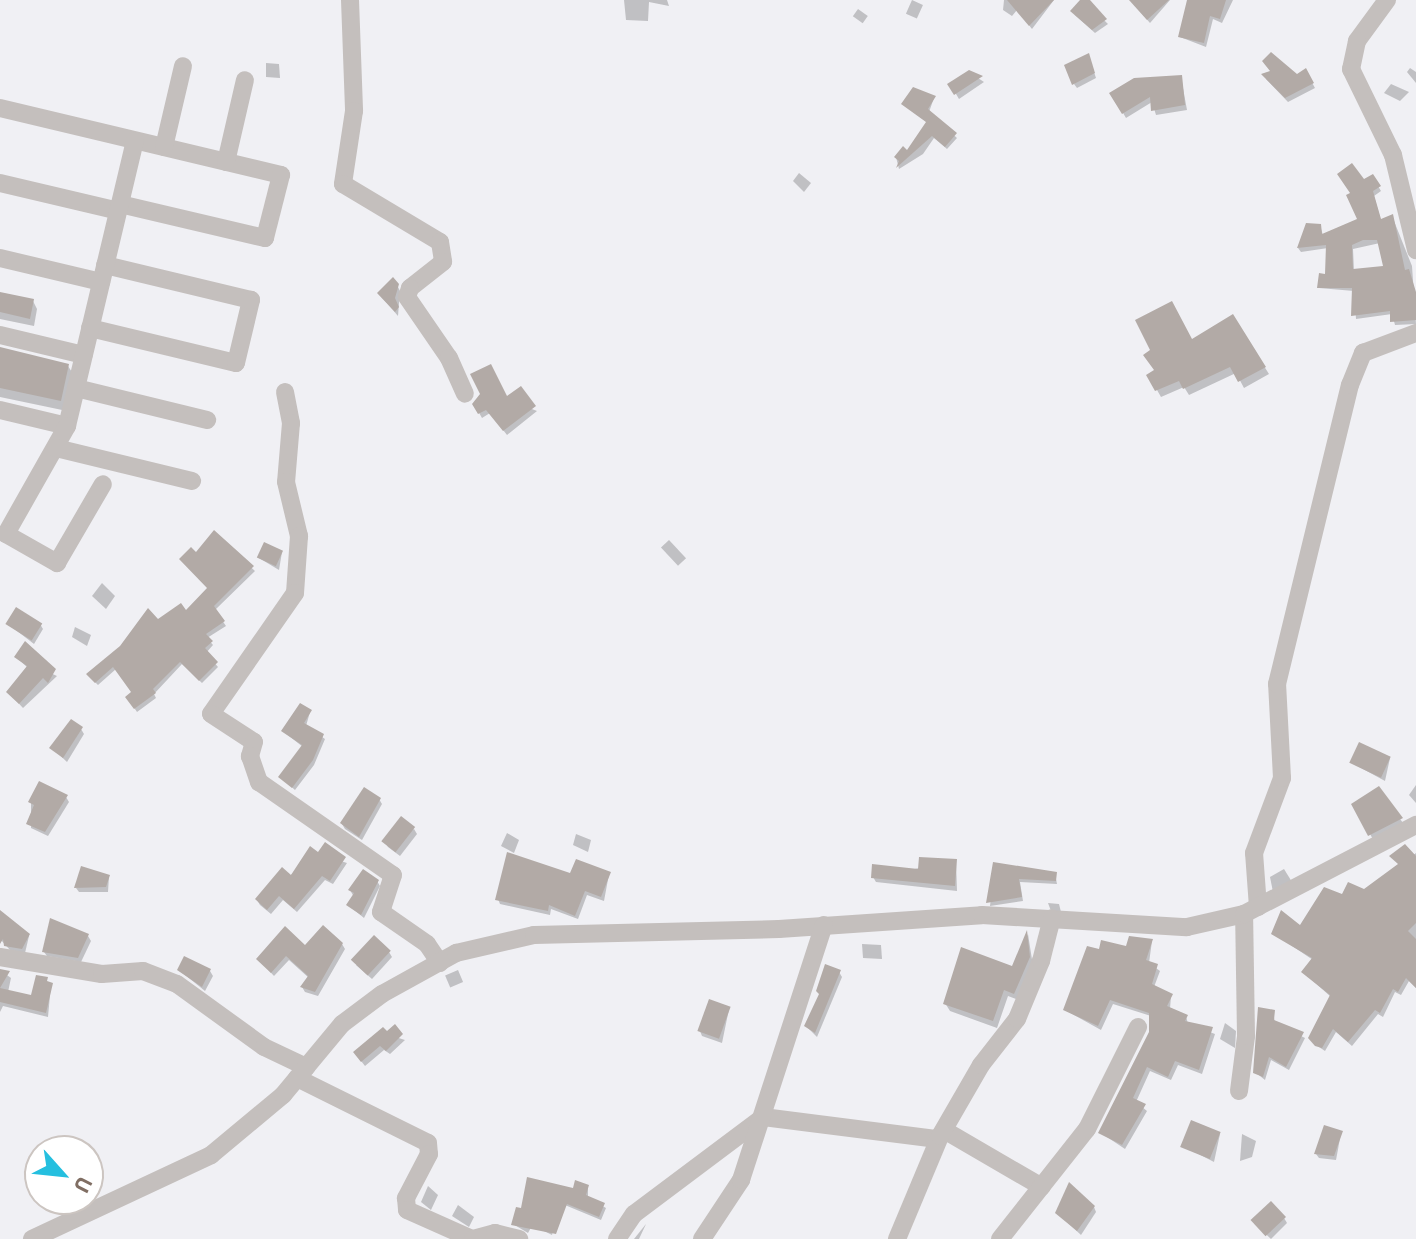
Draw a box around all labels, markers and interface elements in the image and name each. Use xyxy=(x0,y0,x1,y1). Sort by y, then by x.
north arrow xyxy=(24,1135,104,1215)
text: U xyxy=(65,1171,102,1199)

